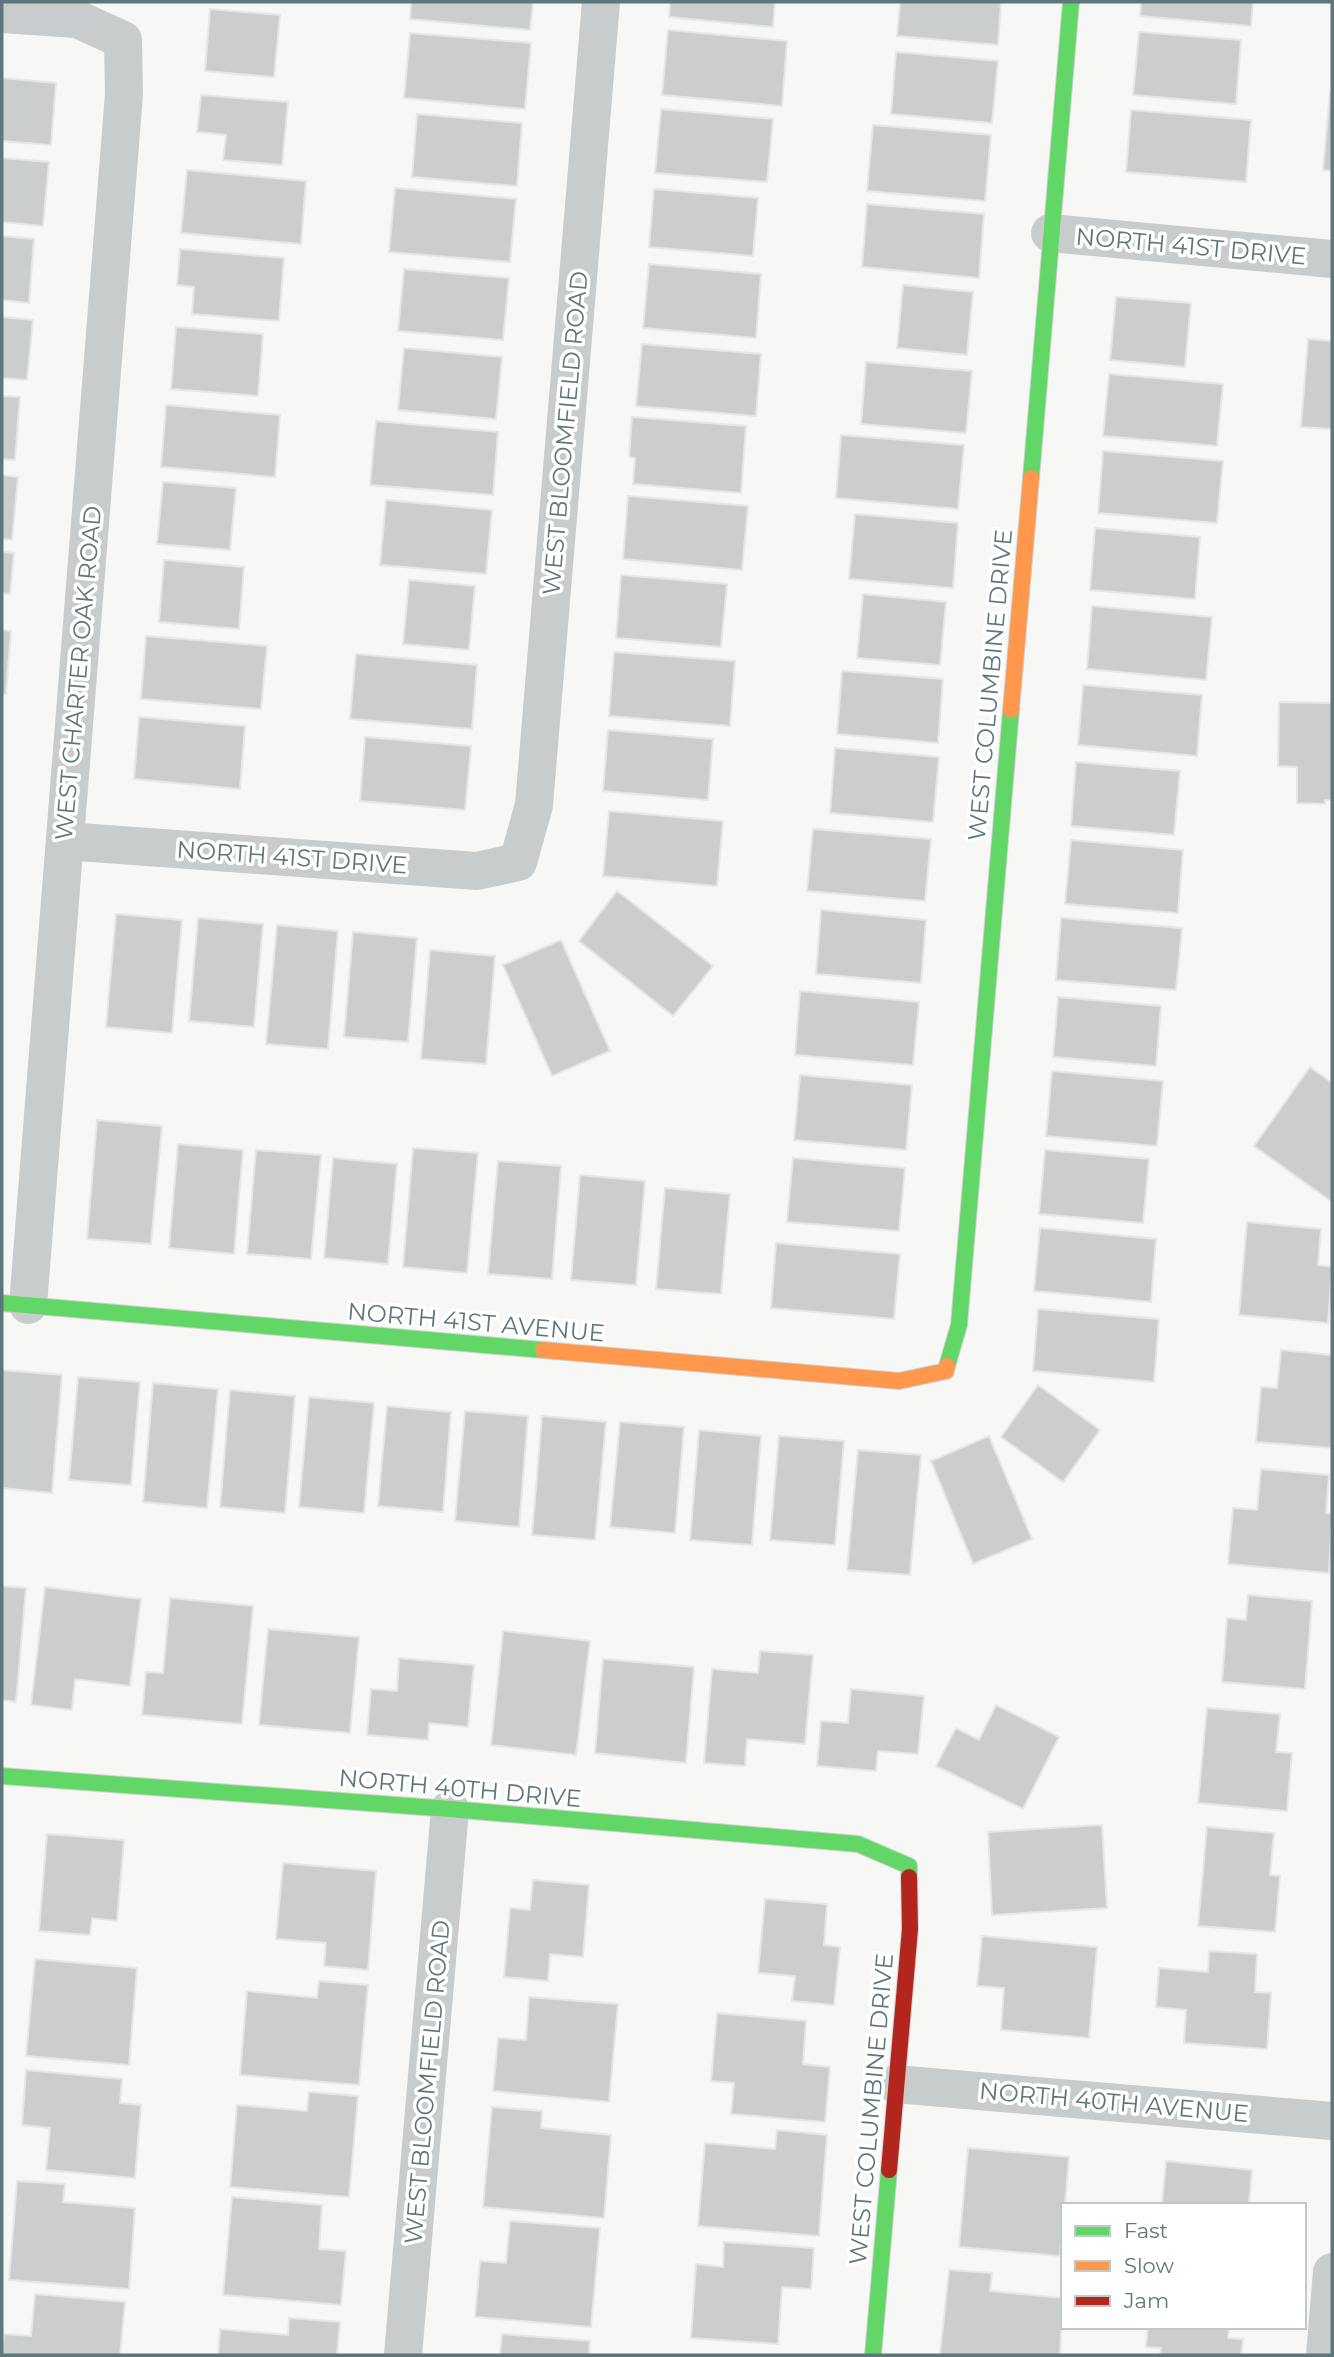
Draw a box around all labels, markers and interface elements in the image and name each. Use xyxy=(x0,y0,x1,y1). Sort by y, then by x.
street label: NORTH 41ST DRIVE xyxy=(1074,221,1308,271)
street label: WEST BLOOMFIELD ROAD xyxy=(536,270,594,596)
street label: WEST CHARTER OAK ROAD xyxy=(49,504,107,842)
street label: WEST COLUMBINE DRIVE xyxy=(962,528,1018,842)
street label: NORTH 41ST DRIVE xyxy=(176,834,408,880)
street label: NORTH 41ST AVENUE xyxy=(346,1296,606,1348)
street label: NORTH 40TH DRIVE xyxy=(337,1763,583,1813)
street label: WEST BLOOMFIELD ROAD xyxy=(398,1919,456,2245)
street label: WEST COLUMBINE DRIVE xyxy=(843,1952,899,2266)
street label: NORTH 40TH AVENUE xyxy=(978,2076,1250,2128)
legend xyxy=(1061,2203,1306,2329)
text: Fast xyxy=(1124,2218,1168,2243)
text: Slow xyxy=(1124,2253,1174,2278)
text: Jam xyxy=(1123,2288,1169,2313)

